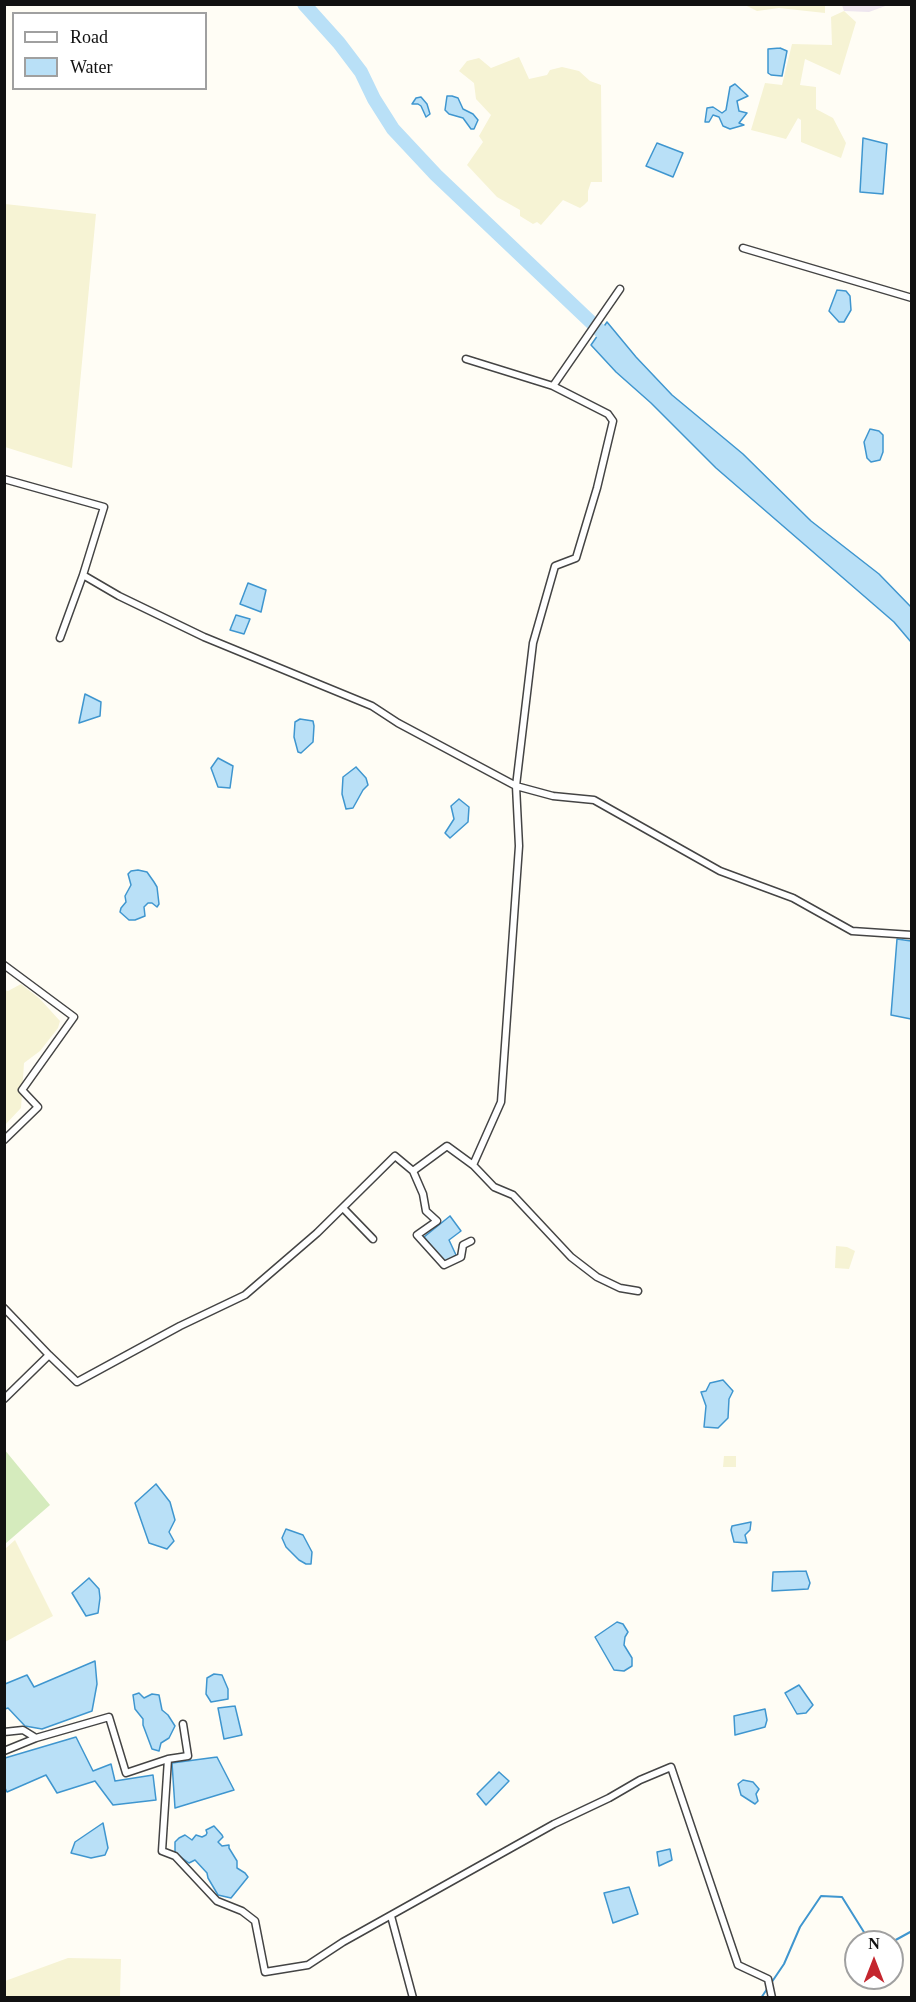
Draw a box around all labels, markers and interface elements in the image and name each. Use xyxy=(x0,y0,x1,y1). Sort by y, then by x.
legend xyxy=(12,12,207,90)
text: Road xyxy=(70,27,108,47)
text: Water xyxy=(70,57,113,77)
north arrow xyxy=(844,1930,904,1990)
text: N xyxy=(868,1935,880,1952)

